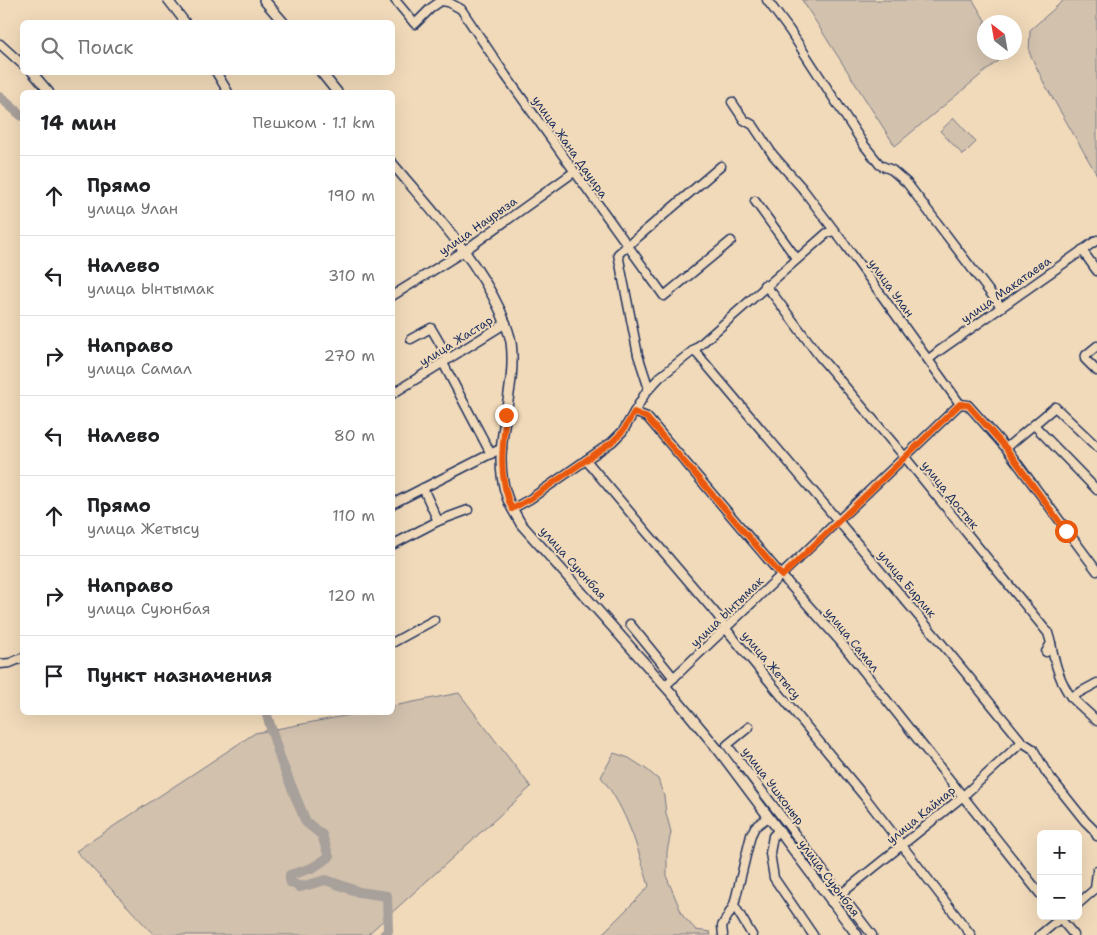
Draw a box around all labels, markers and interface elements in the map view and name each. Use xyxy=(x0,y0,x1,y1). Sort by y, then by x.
north arrow xyxy=(977,15,1022,60)
search box xyxy=(20,20,395,75)
icon: search xyxy=(38,34,66,62)
text: Поиск xyxy=(78,35,133,60)
street label: улица Жана Дауира xyxy=(529,93,612,202)
text: 14 мин xyxy=(40,109,117,137)
text: Пешком · 1.1 km xyxy=(253,112,375,133)
text: Прямо xyxy=(87,173,151,198)
icon: ahead xyxy=(40,182,68,210)
text: 190 m xyxy=(328,185,375,206)
street label: улица Наурыза xyxy=(436,193,521,259)
text: улица Улан xyxy=(87,198,178,219)
text: Налево xyxy=(87,253,160,278)
street label: улица Макатаева xyxy=(958,253,1055,327)
street label: улица Улан xyxy=(864,256,918,320)
icon: left xyxy=(40,262,68,290)
text: 310 m xyxy=(328,265,375,286)
text: улица Ынтымак xyxy=(87,278,214,299)
street label: улица Жастар xyxy=(416,312,496,370)
text: Направо xyxy=(87,333,173,358)
icon: right xyxy=(40,342,68,370)
text: 270 m xyxy=(324,345,375,366)
text: улица Самал xyxy=(87,358,192,379)
route end xyxy=(495,404,518,427)
icon: left xyxy=(40,422,68,450)
text: Налево xyxy=(87,423,160,448)
text: 80 m xyxy=(334,425,375,446)
street label: улица Достык xyxy=(918,458,983,533)
text: Прямо xyxy=(87,493,151,518)
icon: ahead xyxy=(40,502,68,530)
text: 110 m xyxy=(332,505,375,526)
text: улица Жетысу xyxy=(87,518,200,539)
route start xyxy=(1055,520,1078,543)
street label: улица Суюнбая xyxy=(536,523,610,603)
street label: улица Бирлик xyxy=(874,547,940,622)
text: Направо xyxy=(87,573,173,598)
street label: улица Ынтымак xyxy=(687,573,767,651)
icon: right xyxy=(40,582,68,610)
text: 120 m xyxy=(328,585,375,606)
text: улица Суюнбая xyxy=(87,598,211,619)
street label: улица Самал xyxy=(821,604,883,676)
street label: улица Жетысу xyxy=(738,628,804,703)
icon: arrive xyxy=(40,662,68,690)
text: Пункт назначения xyxy=(87,663,272,688)
street label: улица Ушконыр xyxy=(738,744,808,829)
street label: улица Кайнар xyxy=(883,782,959,848)
map controls xyxy=(1037,830,1082,920)
button: + xyxy=(1037,830,1082,875)
street label: улица Суюнбая xyxy=(795,836,863,920)
button: − xyxy=(1037,875,1082,920)

